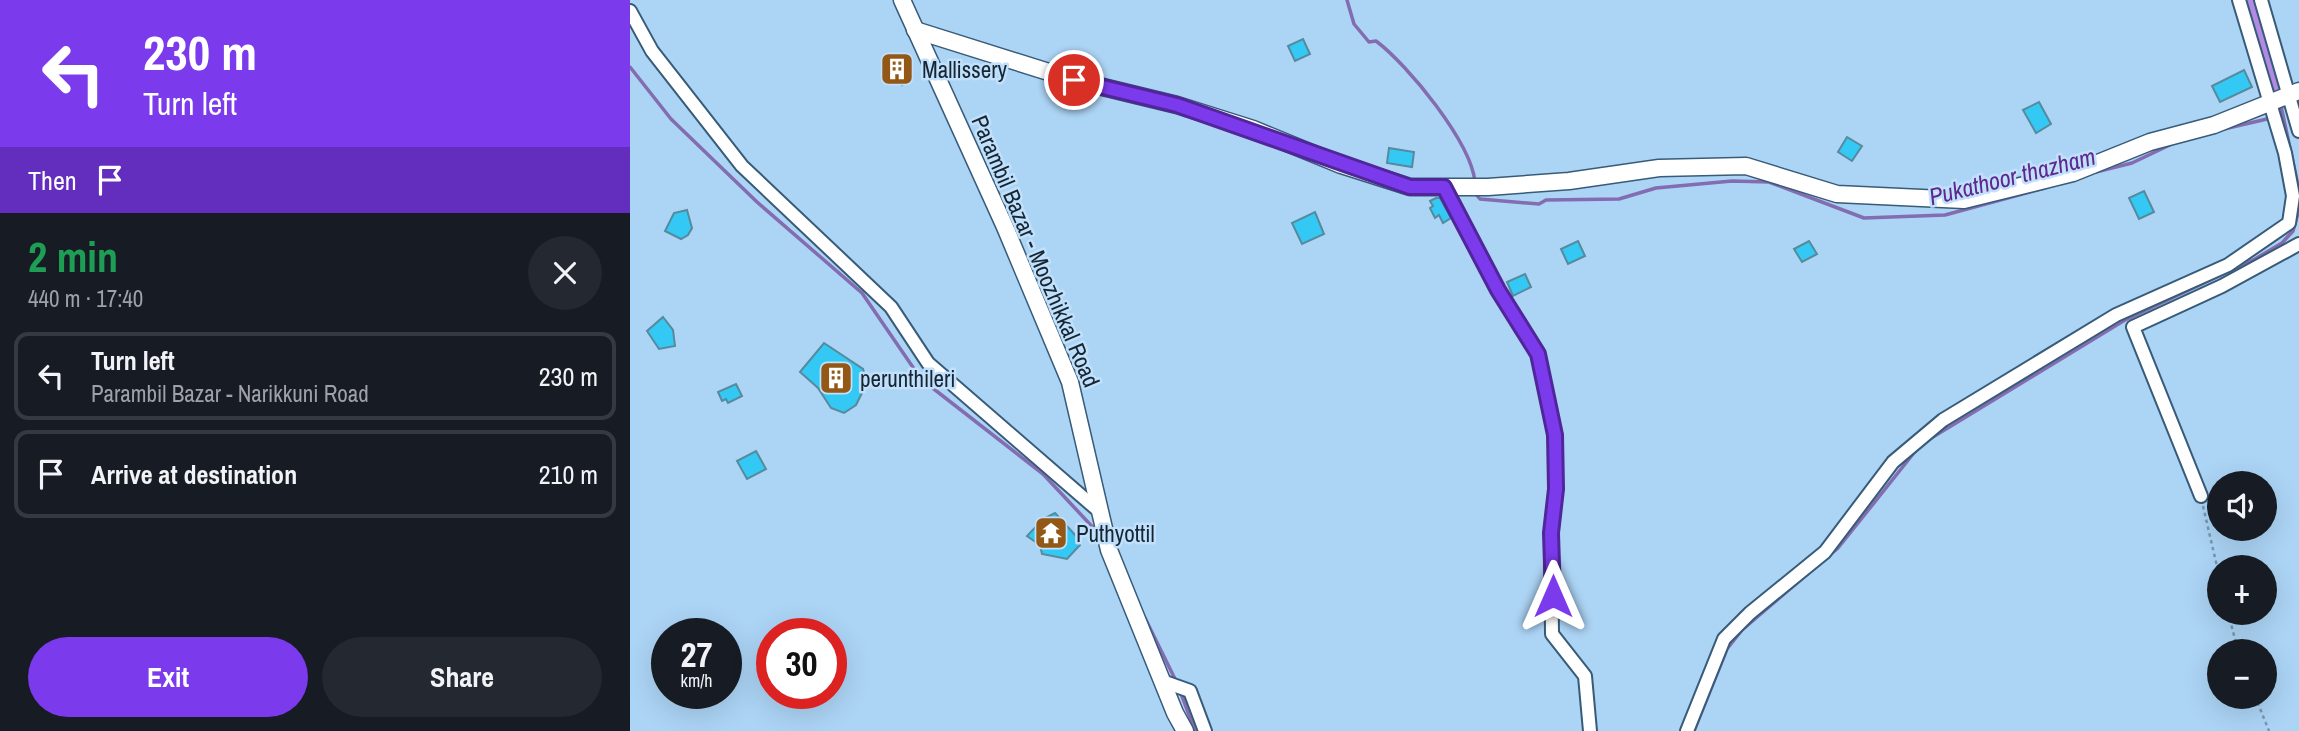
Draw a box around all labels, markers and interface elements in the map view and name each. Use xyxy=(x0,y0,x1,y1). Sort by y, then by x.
text: 230 m xyxy=(143,19,257,85)
icon: left xyxy=(28,28,119,119)
building icon: Mallissery xyxy=(878,50,916,88)
pin xyxy=(1044,50,1104,110)
place label: Mallissery xyxy=(922,54,1007,85)
icon: arrive xyxy=(1055,61,1093,99)
text: Turn left xyxy=(143,82,237,125)
street label: Parambil Bazar - Moozhikkal Road xyxy=(965,110,1107,392)
water label: Pukathoor thazham xyxy=(1925,140,2099,212)
icon: arrive xyxy=(91,161,129,199)
text: Then xyxy=(28,163,77,198)
text: 2 min xyxy=(28,229,118,285)
button: close xyxy=(528,236,602,310)
text: 440 m · 17:40 xyxy=(28,283,143,314)
text: Turn left xyxy=(91,343,175,378)
icon: left xyxy=(32,357,70,395)
text: 230 m xyxy=(539,359,598,394)
building icon: perunthileri xyxy=(817,359,855,397)
place label: perunthileri xyxy=(860,363,955,394)
text: Parambil Bazar - Narikkuni Road xyxy=(91,378,369,409)
icon: arrive xyxy=(32,455,70,493)
text: Arrive at destination xyxy=(91,457,297,492)
text: 210 m xyxy=(539,457,598,492)
map controls xyxy=(2207,471,2277,709)
button: sound xyxy=(2207,471,2277,541)
temple icon: Puthyottil xyxy=(1032,514,1070,552)
place label: Puthyottil xyxy=(1076,518,1155,549)
button: + xyxy=(2207,555,2277,625)
position arrow xyxy=(1516,559,1590,633)
speed limit sign: 30 xyxy=(756,618,847,709)
text: 27 xyxy=(681,631,712,678)
button: Exit xyxy=(28,637,308,717)
button: Share xyxy=(322,637,602,717)
button: − xyxy=(2207,639,2277,709)
text: km/h xyxy=(681,668,713,693)

